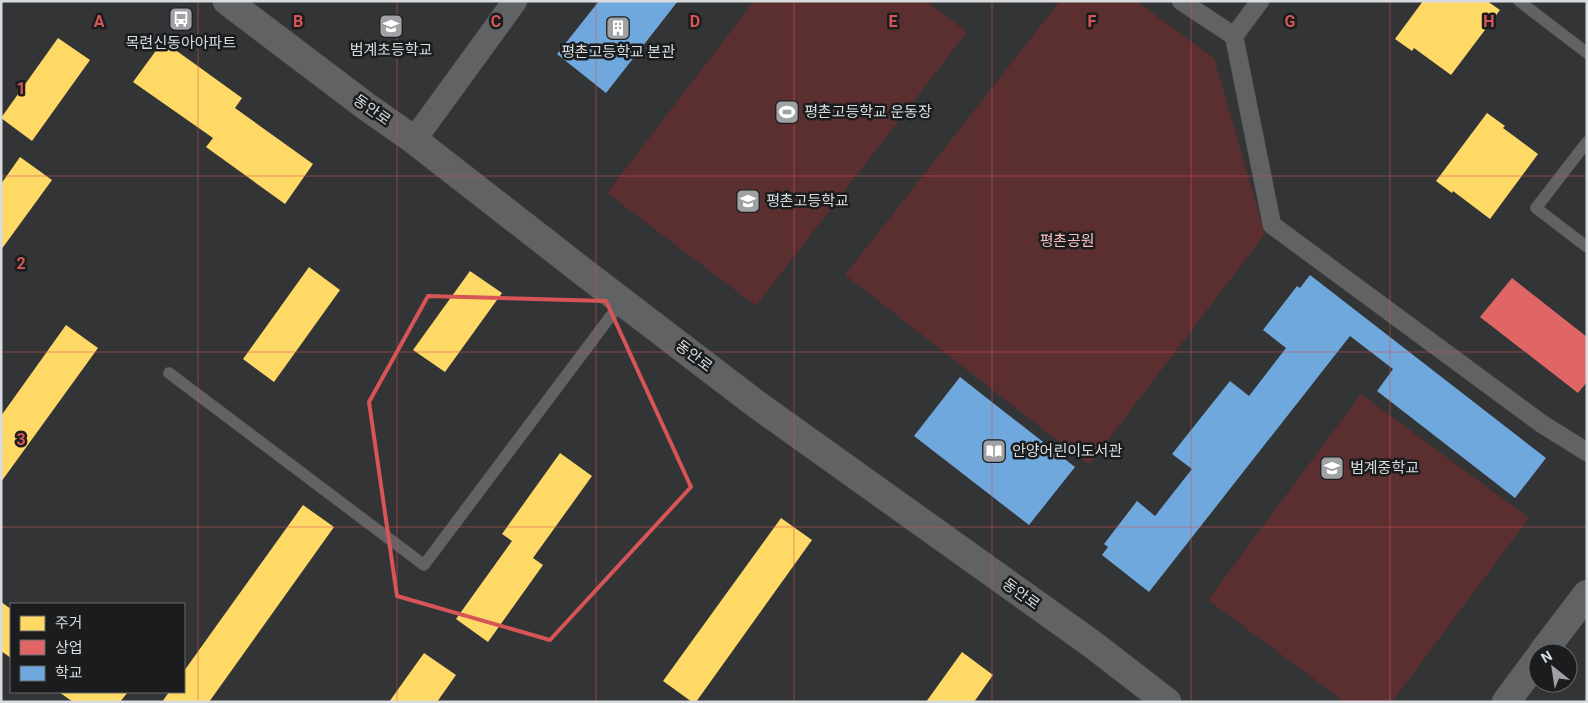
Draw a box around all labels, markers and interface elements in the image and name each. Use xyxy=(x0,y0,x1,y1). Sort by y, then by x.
bus stop icon: 목련신동아아파트 xyxy=(168,6,194,32)
text: A xyxy=(94,12,105,31)
text: B xyxy=(293,12,303,31)
text: C xyxy=(491,12,501,31)
text: D xyxy=(690,12,700,31)
text: E xyxy=(889,12,898,31)
text: F xyxy=(1088,12,1097,31)
text: G xyxy=(1285,12,1296,31)
text: H xyxy=(1483,12,1495,31)
school or university icon: 범계초등학교 xyxy=(378,13,404,39)
building icon: 평촌고등학교 본관 xyxy=(605,15,631,41)
place label: 목련신동아아파트 xyxy=(126,34,236,52)
place label: 범계초등학교 xyxy=(350,41,432,59)
place label: 평촌고등학교 본관 xyxy=(561,43,675,61)
text: 1 xyxy=(16,79,26,98)
street label: 동안로 xyxy=(350,91,394,129)
sports icon: 평촌고등학교 운동장 xyxy=(774,99,800,125)
place label: 평촌고등학교 운동장 xyxy=(804,103,932,121)
school or university icon: 평촌고등학교 xyxy=(735,188,761,214)
place label: 평촌고등학교 xyxy=(766,192,849,210)
park label: 평촌공원 xyxy=(1039,232,1095,250)
text: 2 xyxy=(16,254,26,273)
street label: 동안로 xyxy=(672,336,716,376)
text: 3 xyxy=(16,430,26,449)
library icon: 안양어린이도서관 xyxy=(981,438,1007,464)
place label: 안양어린이도서관 xyxy=(1012,442,1123,460)
school or university icon: 범계중학교 xyxy=(1319,455,1345,481)
place label: 범계중학교 xyxy=(1350,459,1419,477)
street label: 동안로 xyxy=(999,575,1043,613)
legend xyxy=(10,603,185,693)
text: 주거 xyxy=(55,614,83,632)
text: 상업 xyxy=(55,639,83,657)
north arrow xyxy=(1528,643,1578,693)
text: N xyxy=(1538,647,1555,666)
text: 학교 xyxy=(55,664,83,682)

